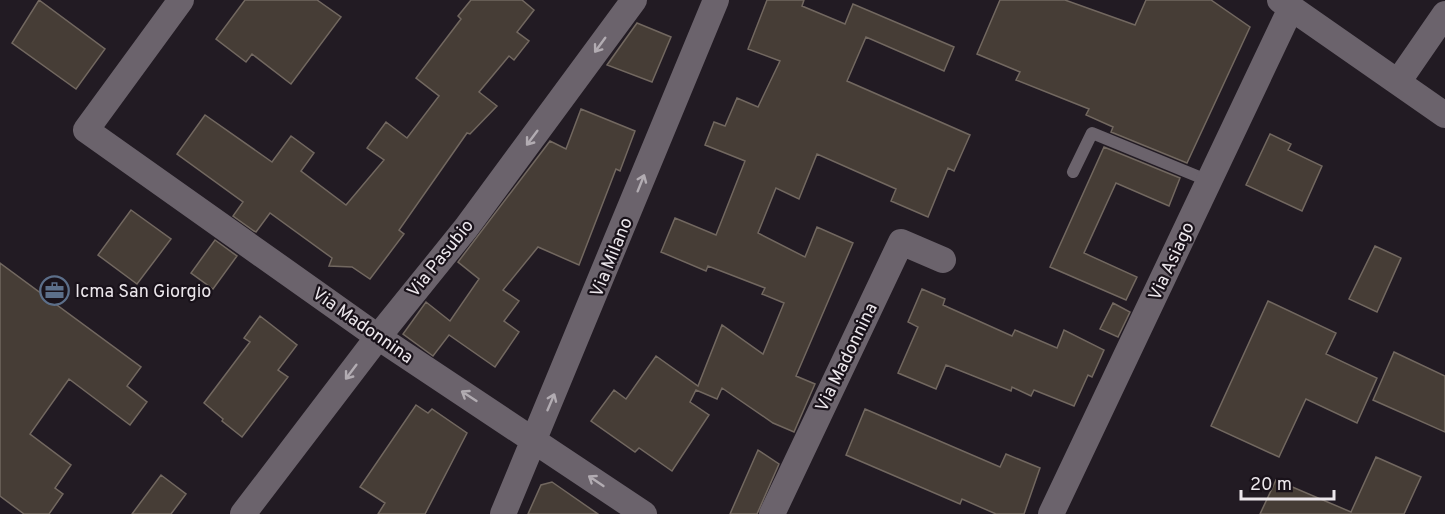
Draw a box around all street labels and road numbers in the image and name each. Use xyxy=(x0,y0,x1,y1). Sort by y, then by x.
street label: Via Milano xyxy=(586,214,639,301)
street label: Via Pasubio xyxy=(403,215,480,303)
street label: Via Asiago xyxy=(1144,219,1201,305)
street label: Via Madonnina xyxy=(307,283,417,370)
street label: Via Madonnina xyxy=(811,299,884,416)

